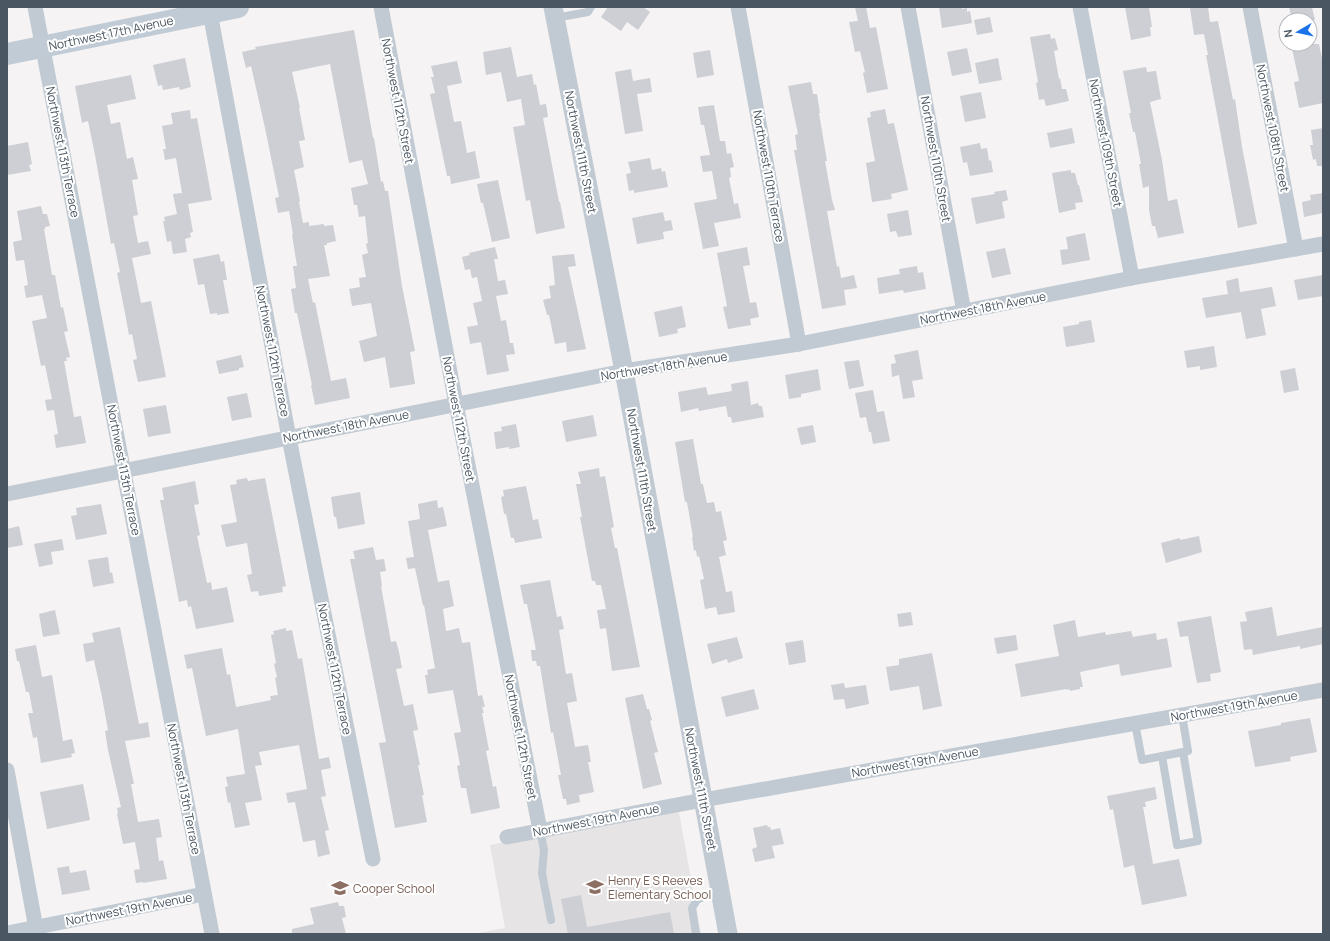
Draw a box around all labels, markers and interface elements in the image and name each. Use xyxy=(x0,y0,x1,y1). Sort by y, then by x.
street label: Northwest 17th Avenue xyxy=(47,11,175,55)
north arrow xyxy=(1278,12,1318,52)
text: N xyxy=(1280,28,1296,39)
street label: Northwest 112th Street xyxy=(378,37,418,165)
street label: Northwest 108th Street xyxy=(1252,63,1294,193)
street label: Northwest 109th Street xyxy=(1085,78,1127,209)
street label: Northwest 113th Terrace xyxy=(42,85,84,219)
street label: Northwest 111th Street xyxy=(561,89,601,215)
street label: Northwest 110th Street xyxy=(917,95,955,223)
street label: Northwest 110th Terrace xyxy=(749,109,789,243)
street label: Northwest 112th Terrace xyxy=(252,284,294,418)
street label: Northwest 18th Avenue xyxy=(918,287,1048,329)
street label: Northwest 18th Avenue xyxy=(599,348,729,384)
street label: Northwest 112th Street xyxy=(439,355,479,483)
street label: Northwest 113th Terrace xyxy=(103,403,145,537)
street label: Northwest 18th Avenue xyxy=(281,405,411,447)
street label: Northwest 111th Street xyxy=(623,407,661,533)
street label: Northwest 112th Terrace xyxy=(314,602,356,736)
street label: Northwest 112th Street xyxy=(501,673,541,801)
street label: Northwest 19th Avenue xyxy=(1169,686,1299,726)
street label: Northwest 113th Terrace xyxy=(163,722,205,856)
street label: Northwest 111th Street xyxy=(681,726,721,852)
street label: Northwest 19th Avenue xyxy=(850,742,980,782)
street label: Northwest 19th Avenue xyxy=(531,799,661,841)
place label: Henry E S Reeves Elementary School xyxy=(608,872,711,903)
school or university icon: Henry E S Reeves Elementary School xyxy=(585,877,605,897)
school or university icon: Cooper School xyxy=(330,878,350,898)
place label: Cooper School xyxy=(353,880,435,897)
street label: Northwest 19th Avenue xyxy=(64,888,194,930)

